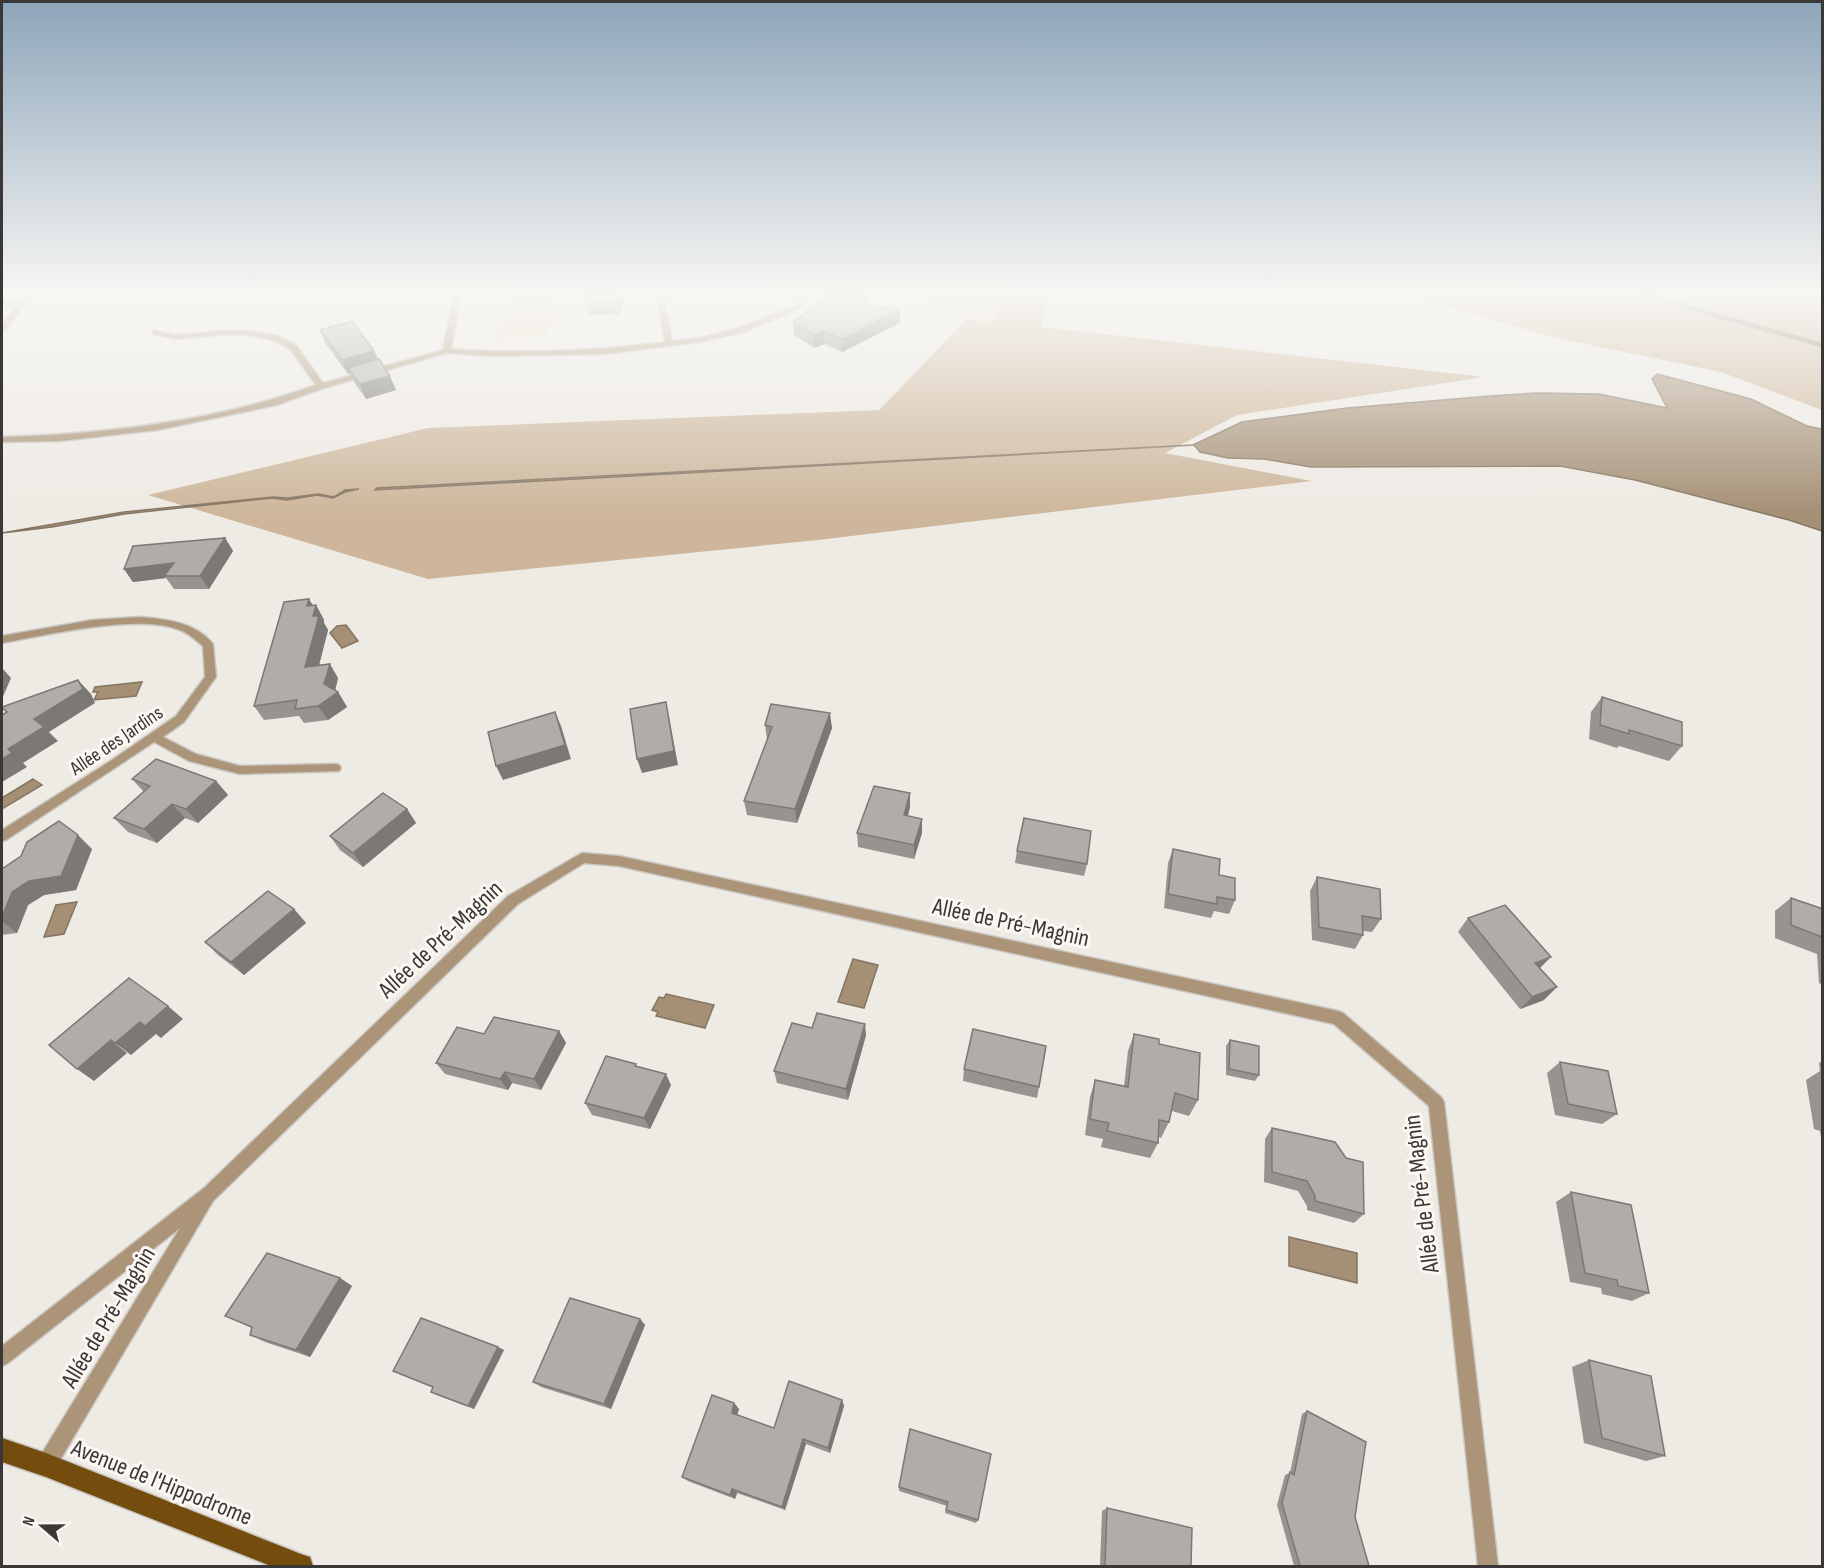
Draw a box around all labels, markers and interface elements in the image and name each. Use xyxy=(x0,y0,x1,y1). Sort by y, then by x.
street label: Allée des Jardins xyxy=(65,701,168,781)
street label: Allée de Pré-Magnin xyxy=(371,874,508,1005)
street label: Allée de Pré-Magnin xyxy=(929,892,1092,953)
street label: Allée de Pré-Magnin xyxy=(1397,1113,1446,1276)
street label: Allée de Pré-Magnin xyxy=(54,1242,162,1394)
street label: Avenue de l'Hippodrome xyxy=(66,1433,256,1532)
north arrow xyxy=(12,1496,72,1556)
text: N xyxy=(19,1514,40,1529)

